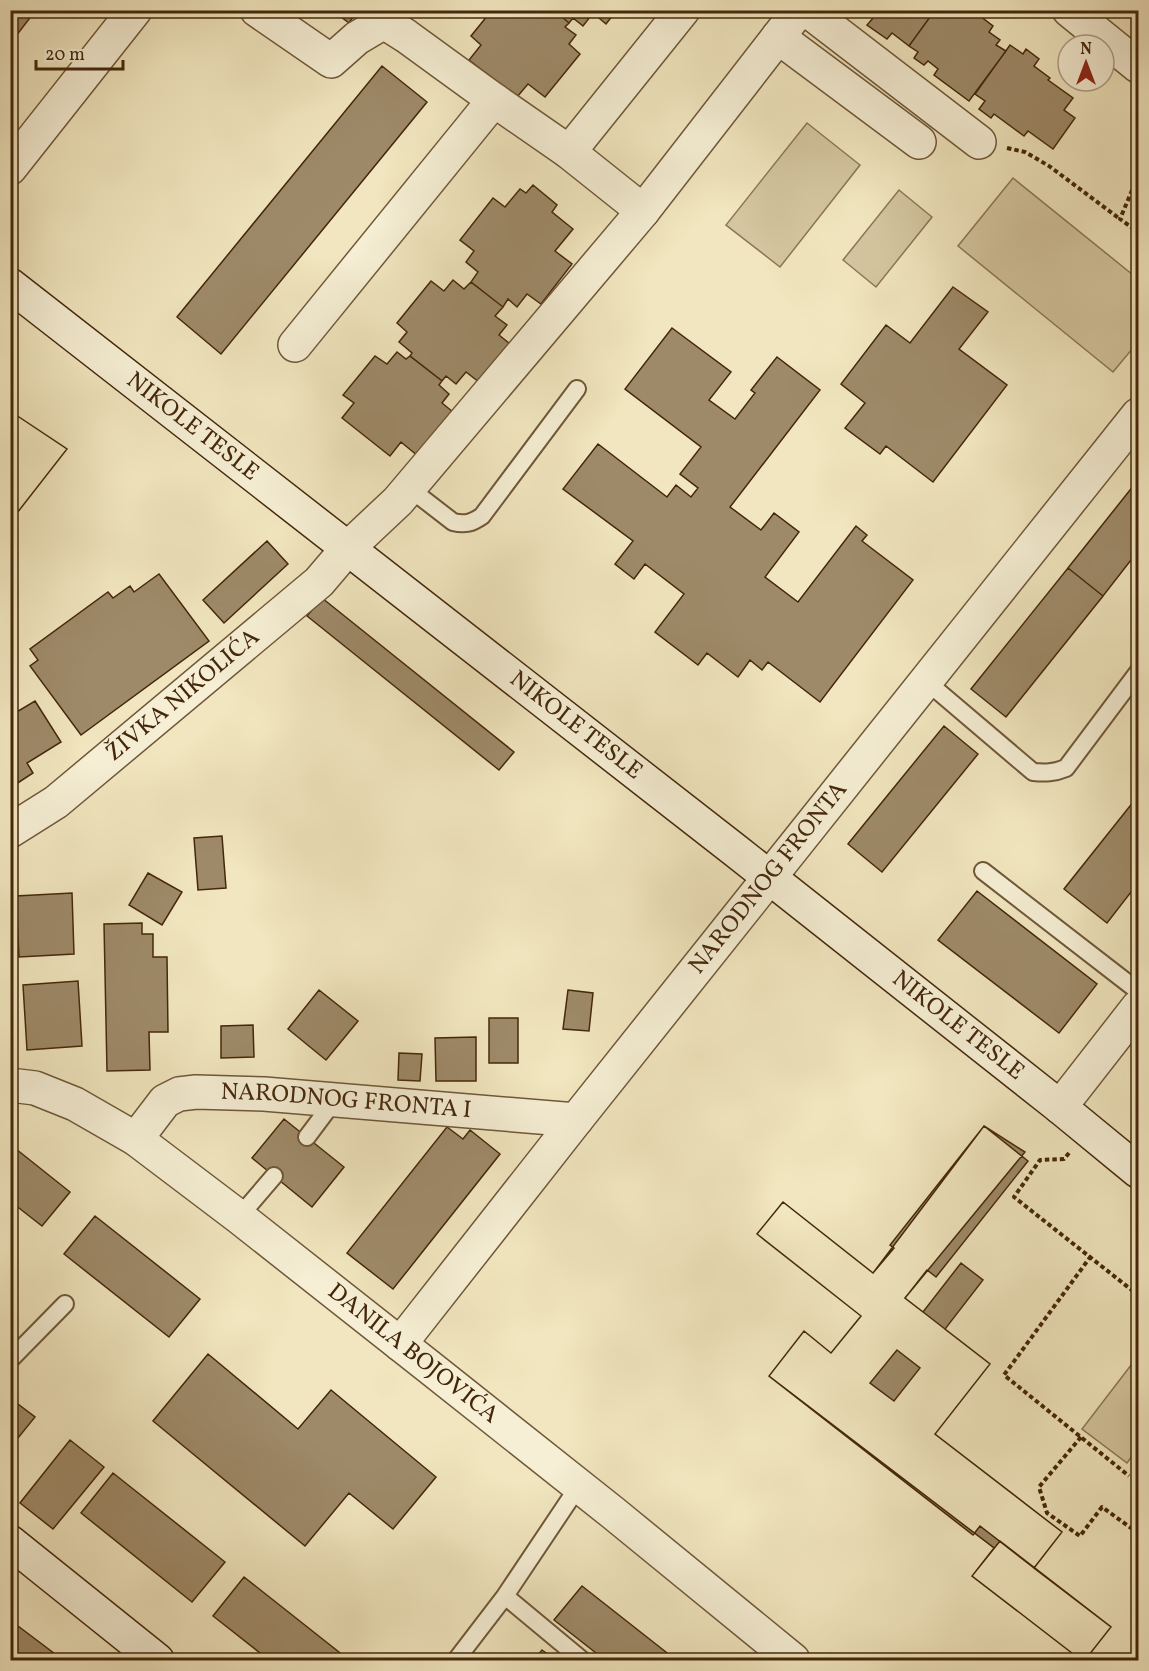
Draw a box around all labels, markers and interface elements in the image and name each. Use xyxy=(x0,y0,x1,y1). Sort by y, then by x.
scale bar xyxy=(36,33,123,71)
north arrow xyxy=(1056,33,1116,93)
text: N xyxy=(1080,39,1092,61)
text: 20 m xyxy=(45,43,85,68)
street label: NIKOLE TESLE xyxy=(118,364,266,490)
street label: ŽIVKA NIKOLIĆA xyxy=(99,621,267,770)
street label: NIKOLE TESLE xyxy=(502,663,649,789)
street label: NARODNOG FRONTA xyxy=(681,775,856,982)
street label: NIKOLE TESLE xyxy=(884,963,1031,1089)
street label: NARODNOG FRONTA I xyxy=(220,1076,473,1128)
street label: DANILA BOJOVIĆA xyxy=(320,1276,506,1433)

